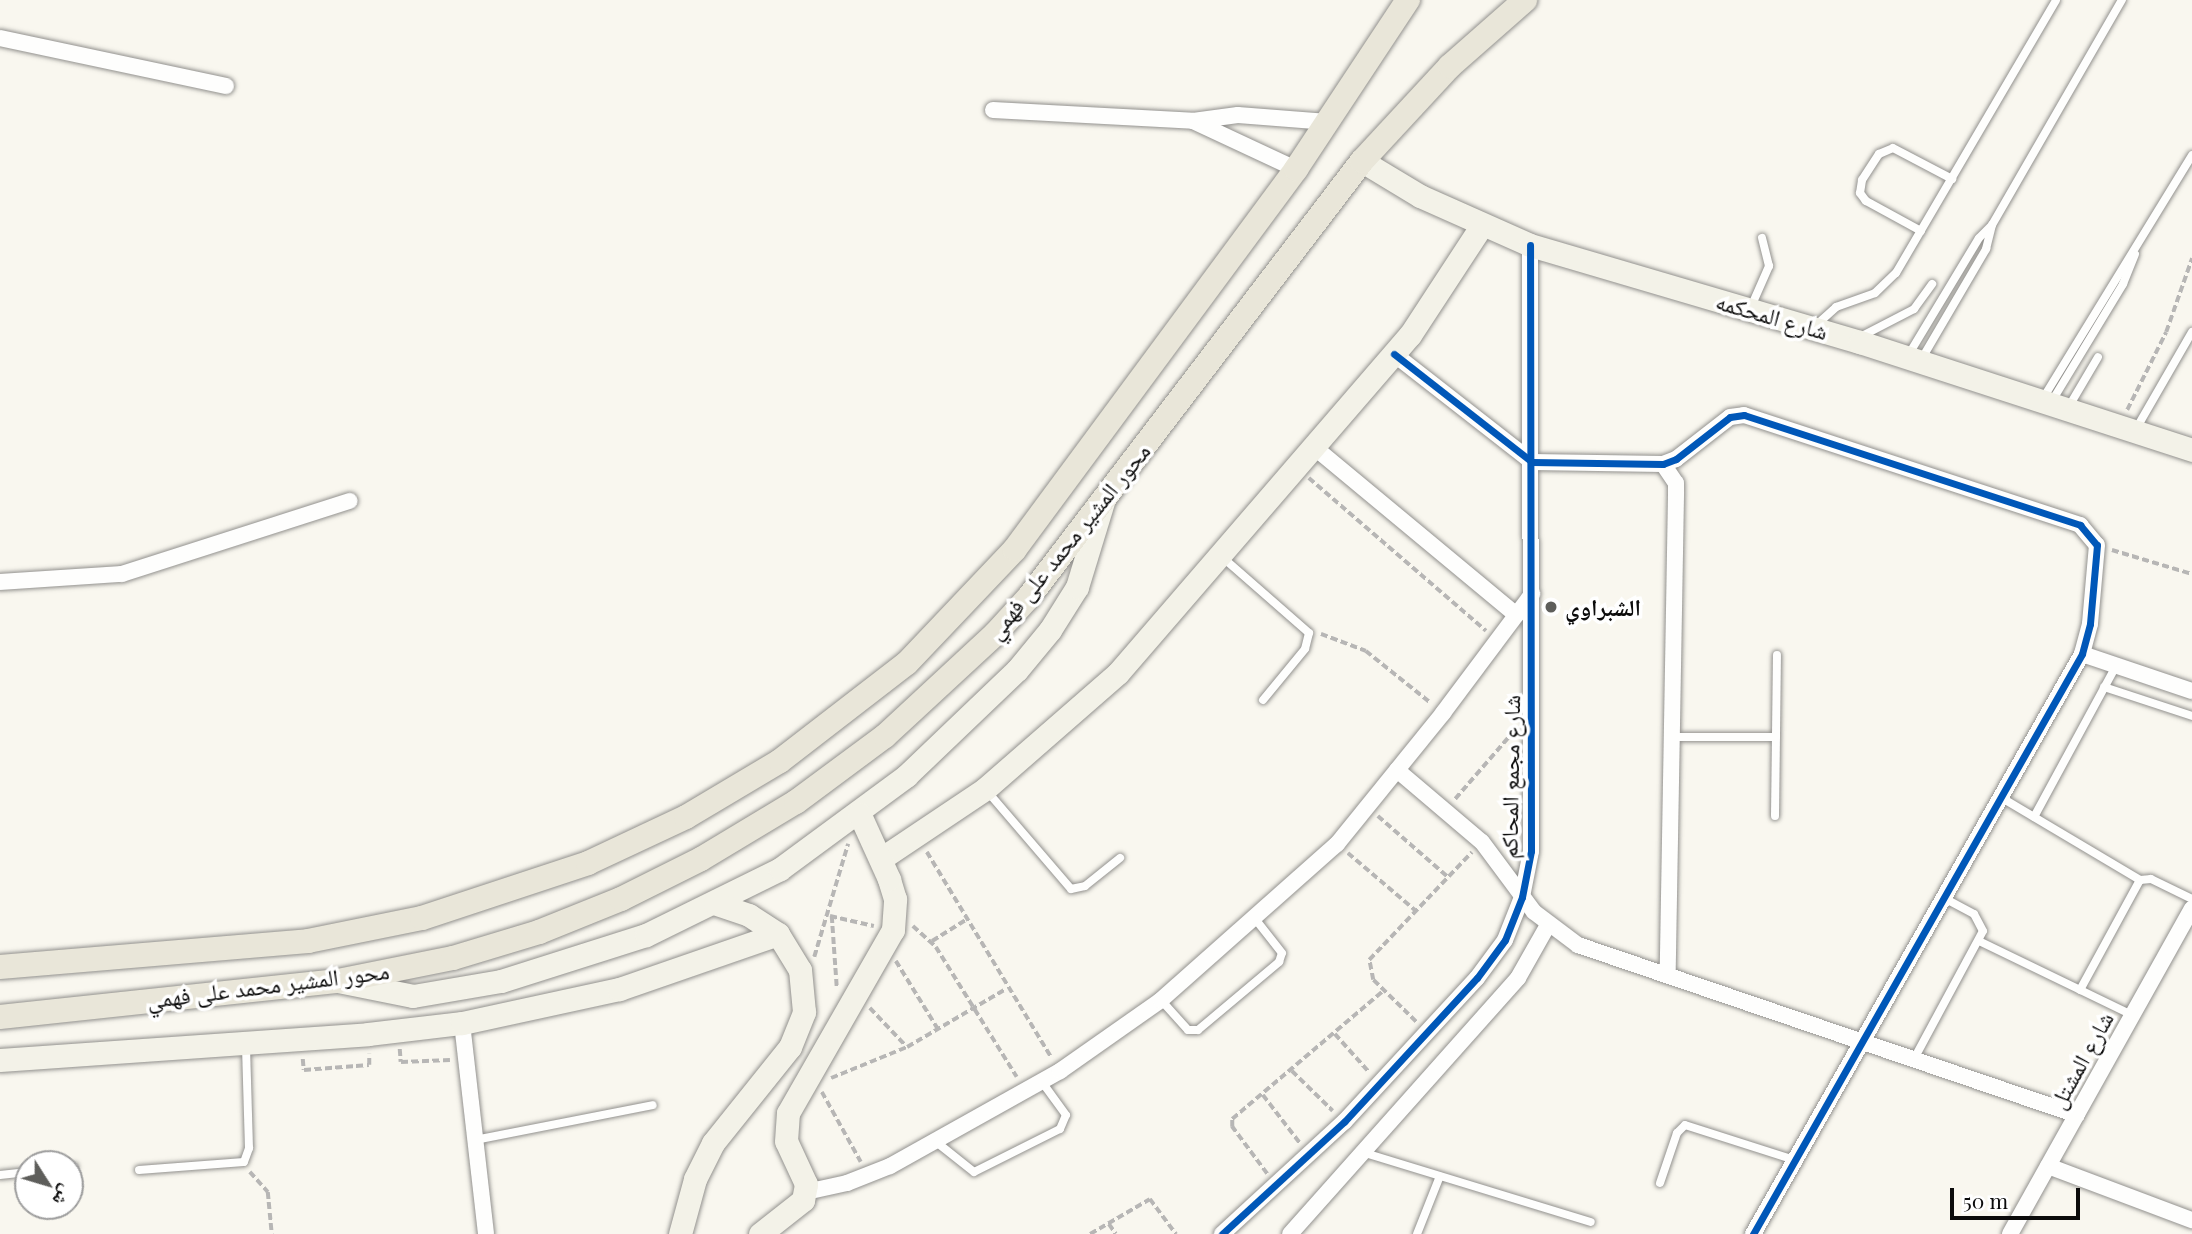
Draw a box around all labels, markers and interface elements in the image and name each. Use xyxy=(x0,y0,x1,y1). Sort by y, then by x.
street label: شارع المحكمه xyxy=(1713,287,1831,345)
street label: محور المشير محمد على فهمي xyxy=(980,438,1156,644)
place label: الشبراوي xyxy=(1565,593,1641,621)
marker: الشبراوي xyxy=(1543,599,1559,615)
street label: شارع مجمع المحاكم xyxy=(1495,695,1525,859)
street label: محور المشير محمد على فهمي xyxy=(145,956,391,1014)
street label: شارع المشتل xyxy=(2043,1007,2119,1113)
north arrow xyxy=(14,1150,84,1220)
scale bar xyxy=(1954,1174,2084,1218)
text: ش xyxy=(48,1181,81,1212)
text: 50 m xyxy=(1963,1186,2008,1214)

